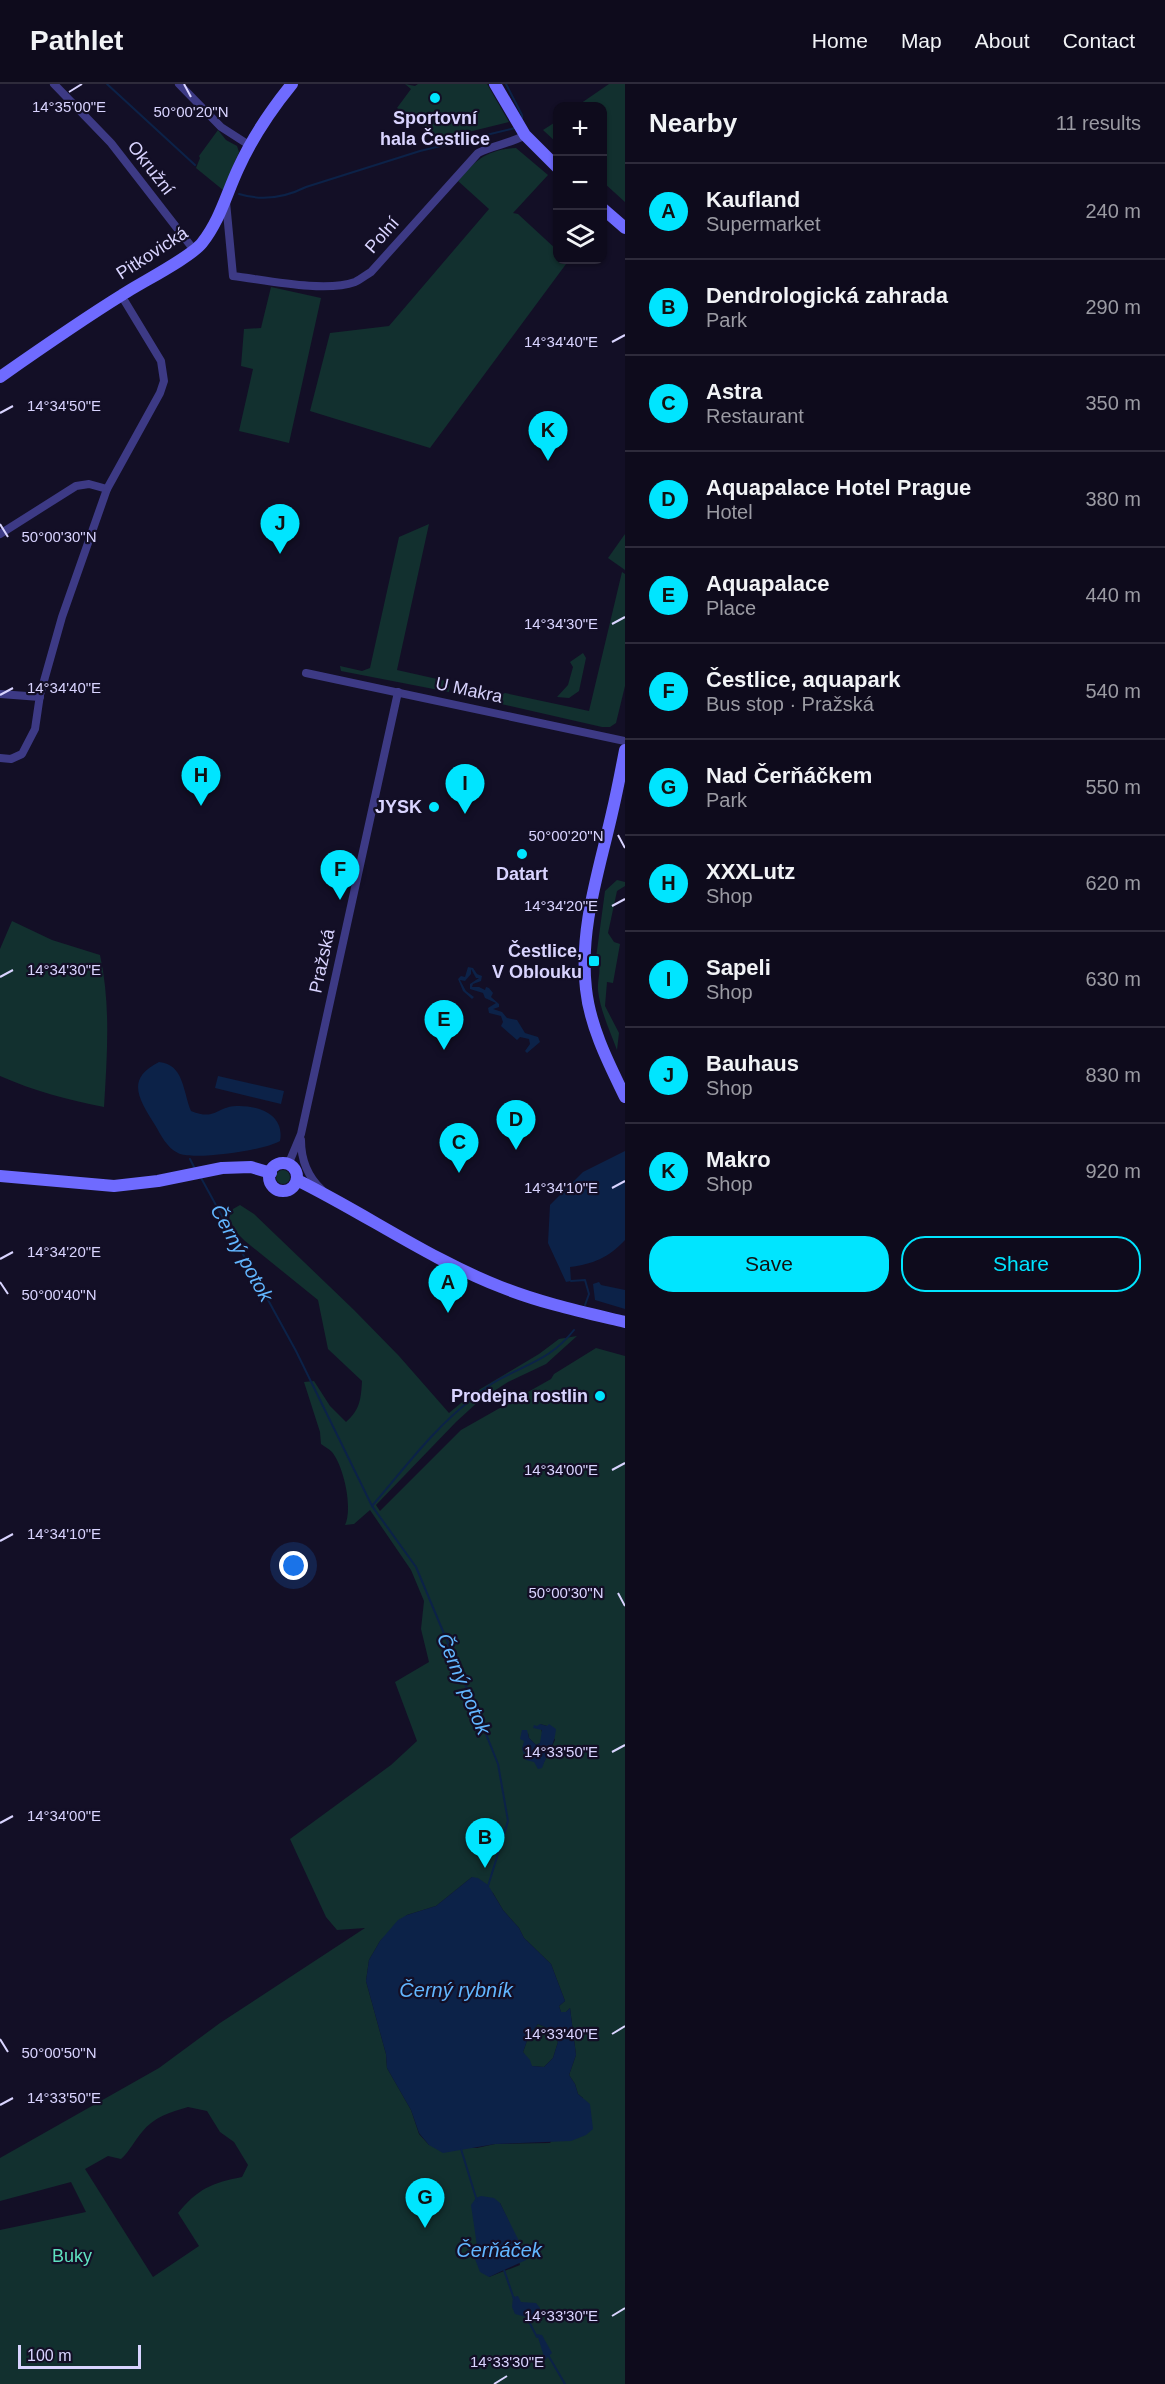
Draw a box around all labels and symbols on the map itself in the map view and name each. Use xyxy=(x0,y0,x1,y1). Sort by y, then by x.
marker: Sportovní hala Čestlice xyxy=(428,91,442,105)
text: 14°35'00"E xyxy=(32,98,106,115)
text: 50°00'20"N xyxy=(153,103,229,120)
place label: Sportovní hala Čestlice xyxy=(380,108,490,149)
street label: Okružní xyxy=(124,137,178,199)
street label: Polní xyxy=(361,213,403,257)
street label: Pitkovická xyxy=(113,222,192,283)
text: 14°34'40"E xyxy=(524,333,598,350)
text: 14°34'50"E xyxy=(27,397,101,414)
pin: K xyxy=(528,412,568,461)
pin: J xyxy=(260,504,300,554)
text: 50°00'30"N xyxy=(21,528,97,545)
text: 14°34'30"E xyxy=(524,615,598,632)
street label: U Makra xyxy=(434,673,505,707)
text: 14°34'40"E xyxy=(27,679,101,696)
pin: H xyxy=(182,756,220,806)
pin: I xyxy=(446,764,484,814)
place label: JYSK xyxy=(375,797,422,817)
marker: JYSK xyxy=(427,800,441,814)
text: 50°00'20"N xyxy=(528,827,604,844)
marker: Datart xyxy=(515,847,529,861)
pin: F xyxy=(320,850,360,900)
place label: Datart xyxy=(496,864,548,884)
text: 14°34'20"E xyxy=(524,897,598,914)
street label: Pražská xyxy=(305,926,339,995)
place label: Čestlice, V Oblouku xyxy=(492,940,582,982)
marker: Čestlice, V Oblouku xyxy=(587,954,601,968)
text: 14°34'30"E xyxy=(27,961,101,978)
pin: E xyxy=(424,1000,464,1050)
pin: D xyxy=(496,1100,536,1150)
pin: C xyxy=(440,1124,478,1173)
text: 14°34'10"E xyxy=(524,1179,598,1196)
water label: Černý potok xyxy=(206,1201,278,1306)
text: 14°34'20"E xyxy=(27,1243,101,1260)
pin: A xyxy=(428,1264,468,1313)
text: 50°00'40"N xyxy=(21,1286,97,1303)
place label: Prodejna rostlin xyxy=(451,1386,588,1406)
marker: Prodejna rostlin xyxy=(593,1389,607,1403)
text: 14°34'00"E xyxy=(524,1461,598,1478)
text: 14°34'10"E xyxy=(27,1525,101,1542)
your location xyxy=(279,1551,308,1580)
text: 50°00'30"N xyxy=(528,1584,604,1601)
water label: Černý potok xyxy=(433,1630,496,1739)
text: 14°33'50"E xyxy=(524,1743,598,1760)
text: 14°34'00"E xyxy=(27,1807,101,1824)
pin: B xyxy=(466,1818,504,1868)
water label: Černý rybník xyxy=(399,1979,514,2001)
text: 14°33'40"E xyxy=(524,2025,598,2042)
text: 50°00'50"N xyxy=(21,2044,97,2061)
text: 14°33'50"E xyxy=(27,2089,101,2106)
pin: G xyxy=(406,2178,444,2228)
water label: Čerňáček xyxy=(456,2239,543,2261)
park label: Buky xyxy=(52,2246,92,2266)
text: 14°33'30"E xyxy=(524,2307,598,2324)
scale bar xyxy=(18,2342,141,2370)
text: 14°33'30"E xyxy=(470,2353,544,2370)

